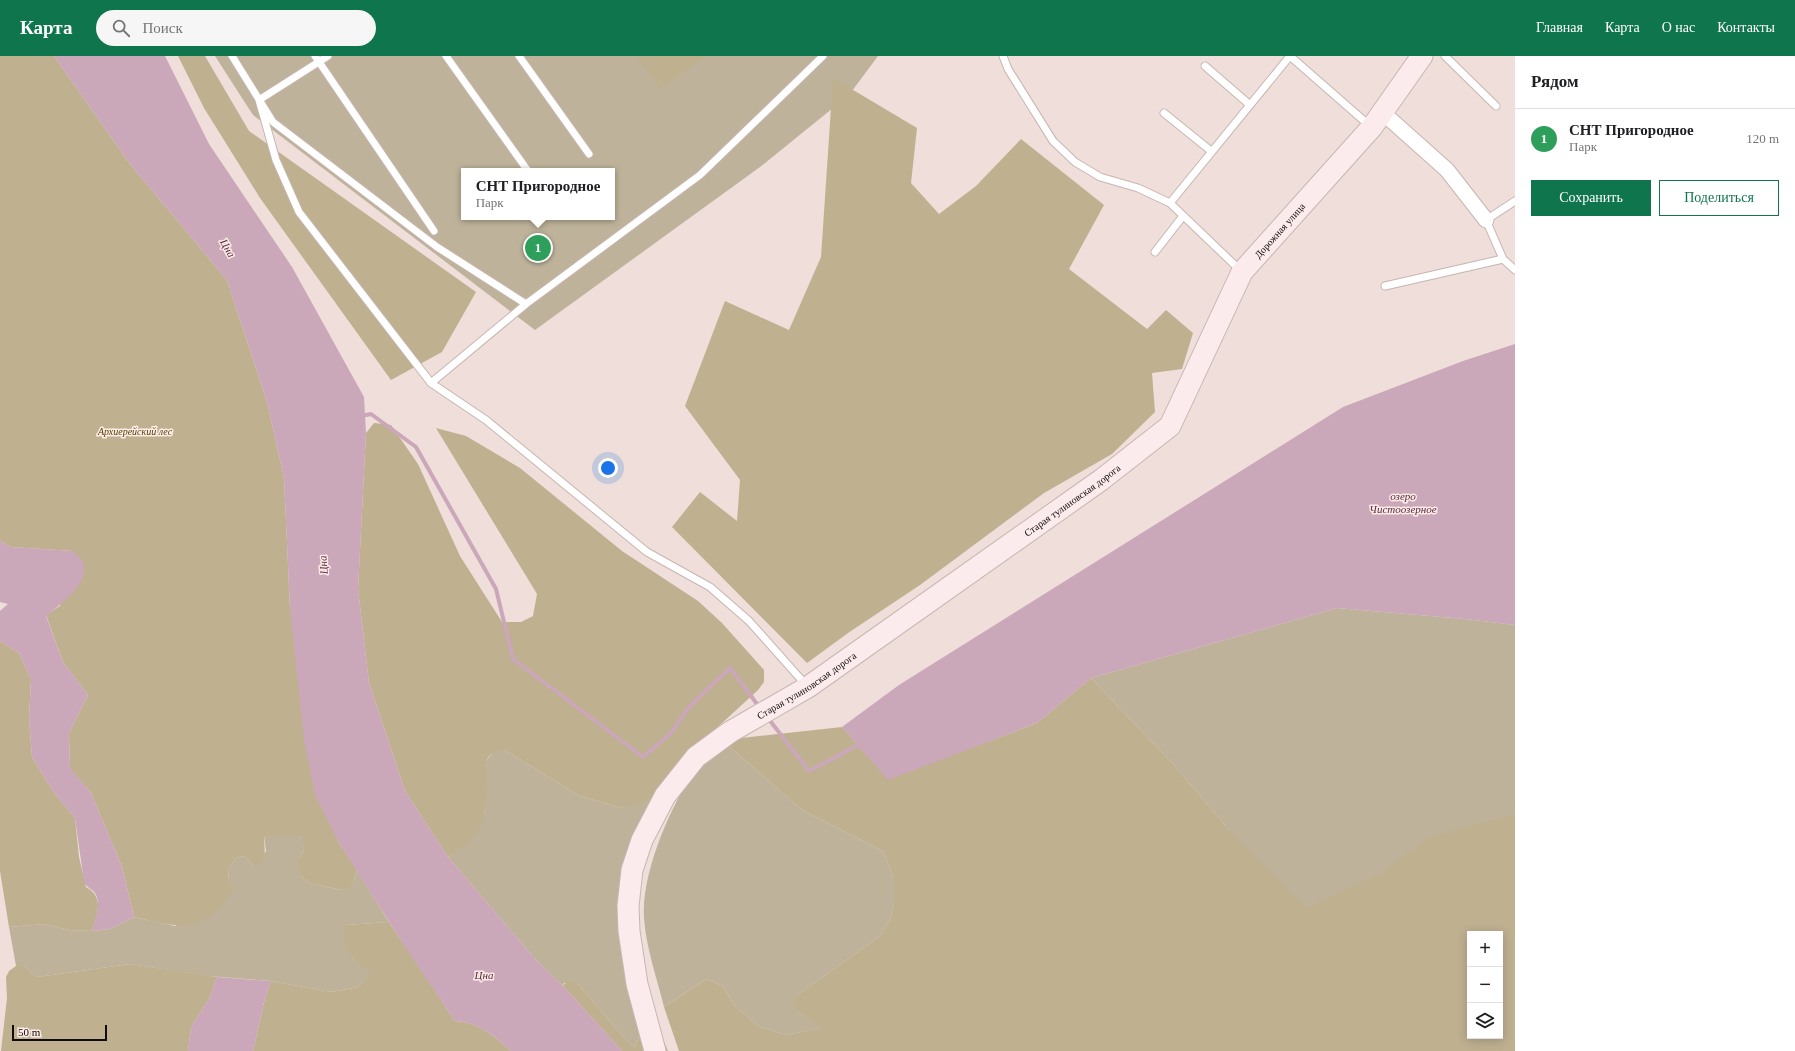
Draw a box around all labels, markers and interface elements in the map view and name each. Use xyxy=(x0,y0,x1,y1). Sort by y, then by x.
search box xyxy=(96,10,376,46)
text: Карта xyxy=(20,17,72,38)
icon: search xyxy=(110,17,132,39)
text: Поиск xyxy=(142,20,183,36)
text: Главная xyxy=(1536,20,1583,35)
text: Карта xyxy=(1605,20,1640,35)
text: О нас xyxy=(1662,20,1695,35)
text: Контакты xyxy=(1717,20,1775,35)
text: Рядом xyxy=(1531,72,1579,91)
text: СНТ Пригородное xyxy=(1569,122,1694,138)
text: 1 xyxy=(1541,131,1547,146)
text: 120 m xyxy=(1746,131,1779,146)
text: Парк xyxy=(1569,139,1597,154)
popup xyxy=(461,168,615,220)
text: СНТ Пригородное xyxy=(476,178,600,194)
button: Сохранить xyxy=(1531,180,1651,216)
button: Поделиться xyxy=(1659,180,1779,216)
text: Парк xyxy=(476,195,504,210)
street label: Дорожная улица xyxy=(1252,200,1307,260)
pin: 1 xyxy=(525,233,551,263)
water label: Цна xyxy=(218,236,238,260)
park label: Архиерейский лес xyxy=(97,426,173,437)
your location xyxy=(598,458,618,478)
street label: Старая тулиновская дорога xyxy=(1022,461,1123,538)
water label: озеро Чистоозерное xyxy=(1369,490,1437,515)
water label: Цна xyxy=(316,555,330,576)
street label: Старая тулиновская дорога xyxy=(755,649,858,721)
map controls xyxy=(1467,931,1503,1039)
button: + xyxy=(1467,931,1503,967)
button: − xyxy=(1467,967,1503,1003)
water label: Цна xyxy=(474,969,494,981)
button: layers xyxy=(1467,1003,1503,1039)
scale bar xyxy=(12,1023,107,1042)
text: 50 m xyxy=(18,1026,40,1038)

